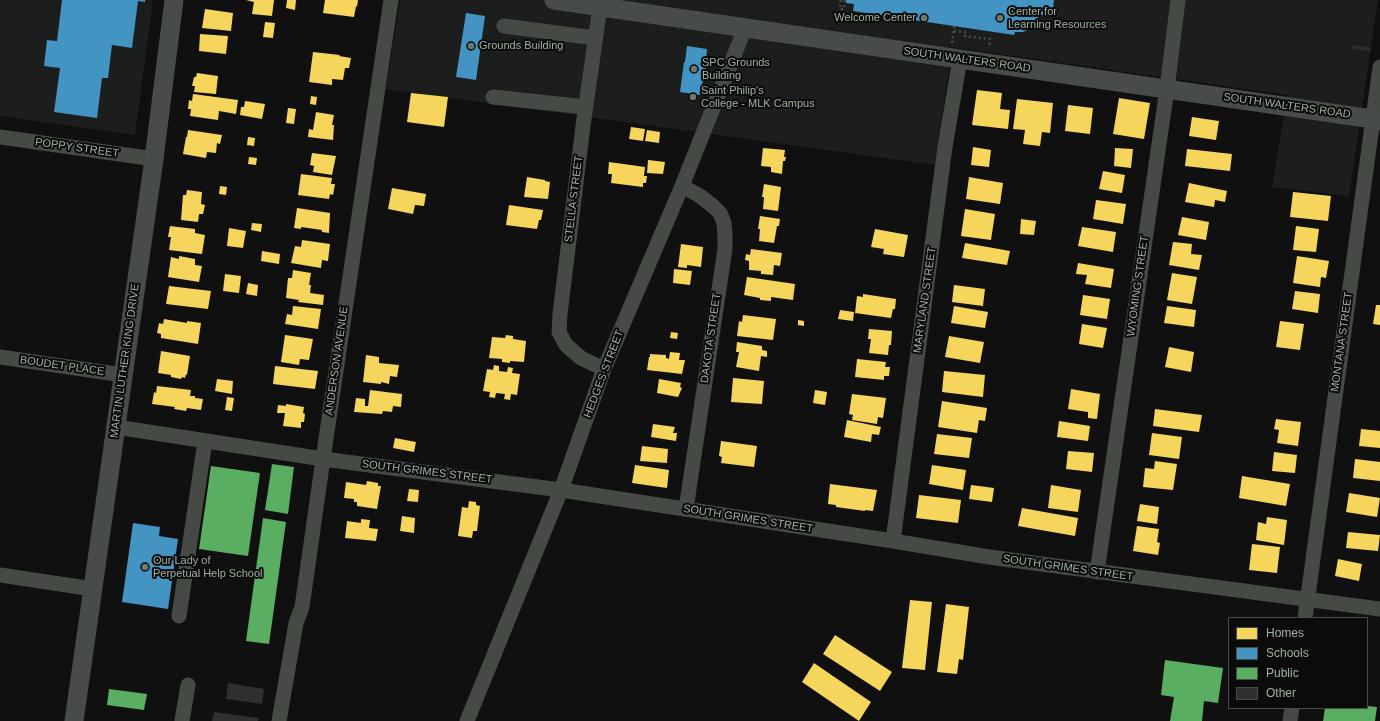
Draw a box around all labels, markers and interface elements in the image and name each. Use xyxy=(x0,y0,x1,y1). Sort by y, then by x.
place label: Center for Learning Resources xyxy=(1008,5,1106,31)
place label: Welcome Center xyxy=(834,11,916,25)
marker: Welcome Center xyxy=(919,13,929,23)
marker: Center for Learning Resources xyxy=(995,13,1005,23)
place label: Grounds Building xyxy=(479,39,563,53)
marker: Grounds Building xyxy=(466,41,476,51)
street label: SOUTH WALTERS ROAD xyxy=(903,45,1031,75)
place label: SPC Grounds Building xyxy=(702,56,770,82)
marker: SPC Grounds Building xyxy=(689,64,699,74)
place label: Saint Philip's College - MLK Campus xyxy=(701,84,815,110)
street label: SOUTH WALTERS ROAD xyxy=(1223,91,1351,121)
marker: Saint Philip's College - MLK Campus xyxy=(688,92,698,102)
street label: POPPY STREET xyxy=(34,136,120,160)
street label: STELLA STREET xyxy=(562,155,586,243)
street label: WYOMING STREET xyxy=(1124,235,1152,337)
street label: MARYLAND STREET xyxy=(911,246,939,354)
street label: MARTIN LUTHER KING DRIVE xyxy=(108,283,142,439)
street label: MONTANA STREET xyxy=(1328,291,1356,393)
street label: DAKOTA STREET xyxy=(698,292,724,384)
street label: ANDERSON AVENUE xyxy=(323,306,351,416)
street label: HEDGES STREET xyxy=(581,328,627,420)
street label: BOUDET PLACE xyxy=(19,354,105,378)
street label: SOUTH GRIMES STREET xyxy=(361,457,493,487)
street label: SOUTH GRIMES STREET xyxy=(682,502,814,536)
street label: SOUTH GRIMES STREET xyxy=(1002,552,1134,584)
place label: Our Lady of Perpetual Help School xyxy=(153,554,262,580)
marker: Our Lady of Perpetual Help School xyxy=(140,562,150,572)
legend xyxy=(1228,617,1368,709)
text: Homes xyxy=(1266,626,1304,640)
text: Schools xyxy=(1266,646,1309,660)
text: Public xyxy=(1266,666,1299,680)
text: Other xyxy=(1266,686,1296,700)

